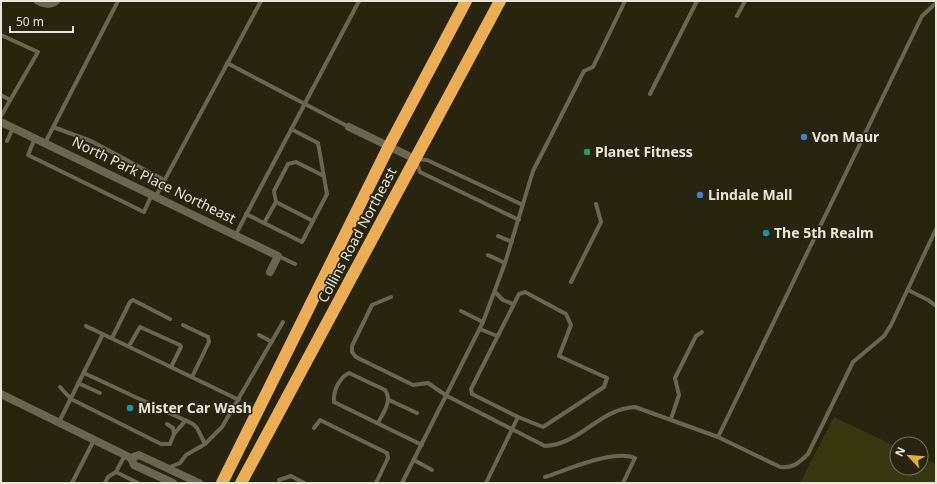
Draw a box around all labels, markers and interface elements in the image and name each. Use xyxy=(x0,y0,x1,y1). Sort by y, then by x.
scale bar xyxy=(10,8,73,34)
text: 50 m xyxy=(16,13,44,30)
place label: Von Maur xyxy=(812,127,880,146)
street label: North Park Place Northeast xyxy=(69,132,239,227)
marker: Von Maur xyxy=(799,132,809,142)
place label: Planet Fitness xyxy=(595,142,693,161)
marker: Planet Fitness xyxy=(582,147,592,157)
street label: Collins Road Northeast xyxy=(313,164,400,306)
place label: Lindale Mall xyxy=(708,185,792,204)
marker: Lindale Mall xyxy=(695,190,705,200)
place label: The 5th Realm xyxy=(774,223,874,242)
marker: The 5th Realm xyxy=(761,228,771,238)
place label: Mister Car Wash xyxy=(138,398,252,417)
marker: Mister Car Wash xyxy=(125,403,135,413)
north arrow xyxy=(889,436,929,476)
text: N xyxy=(891,444,908,459)

